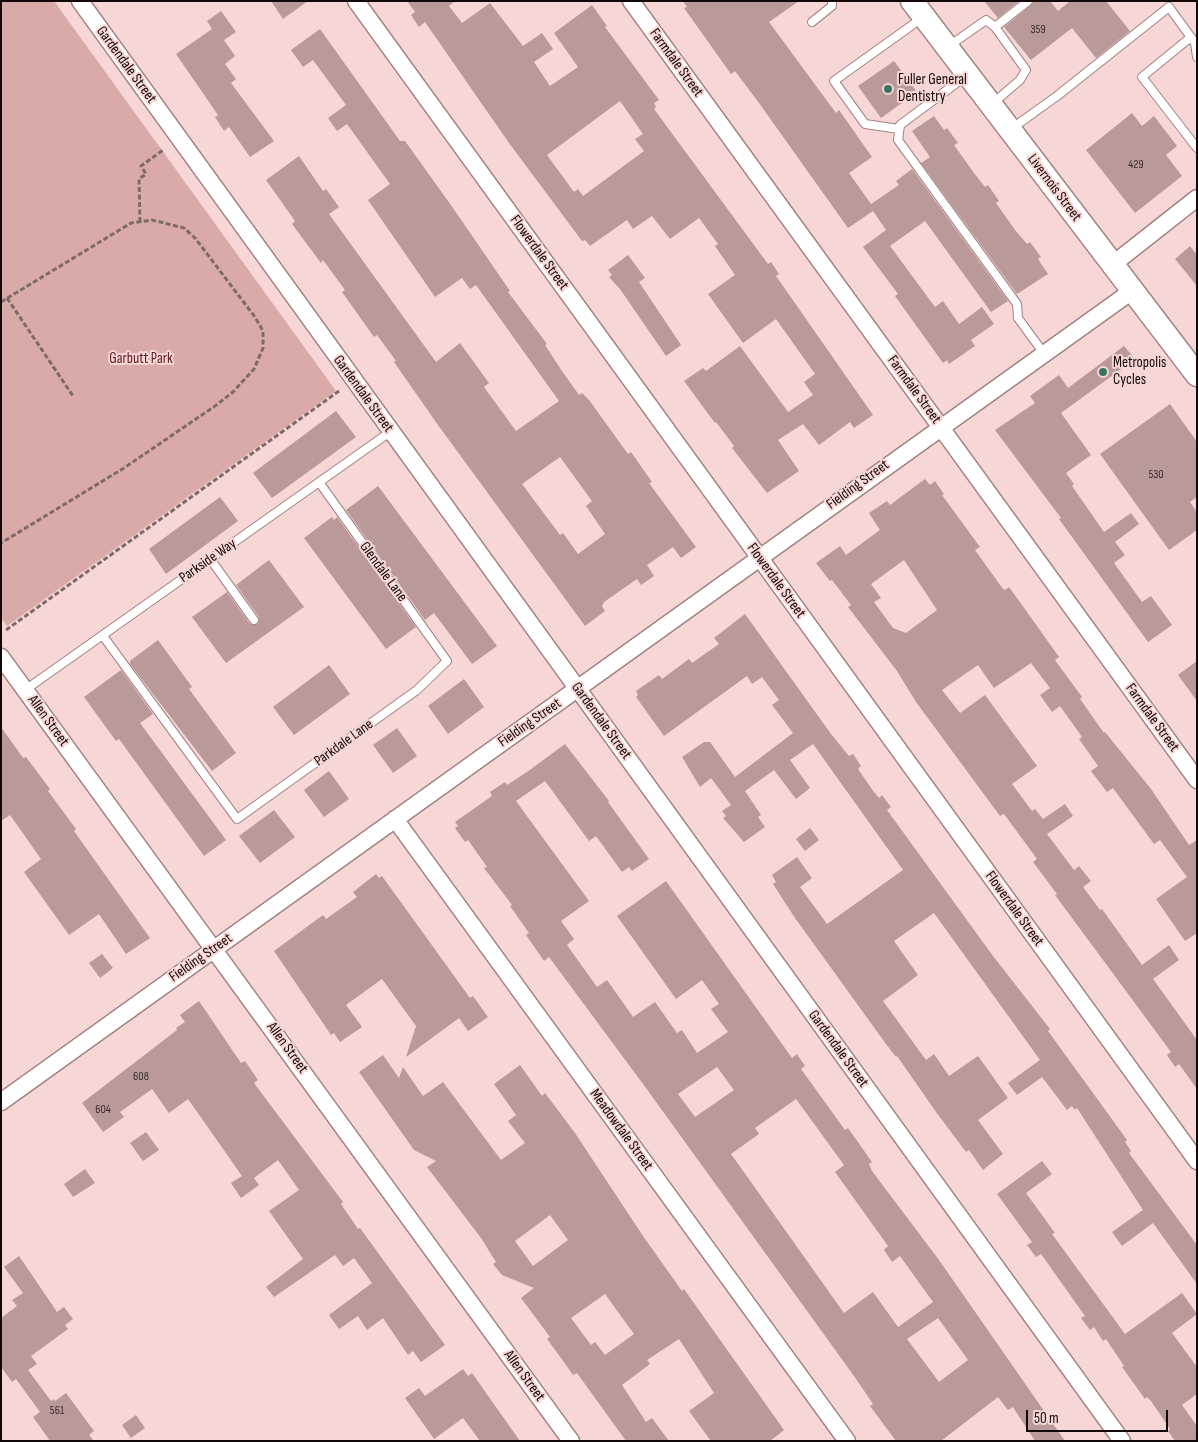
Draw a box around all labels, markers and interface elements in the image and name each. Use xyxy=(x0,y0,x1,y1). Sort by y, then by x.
street label: Gardendale Street xyxy=(92,23,160,107)
house number: 359 xyxy=(1030,23,1046,37)
street label: Farmdale Street xyxy=(645,25,707,101)
place label: Fuller General Dentistry xyxy=(898,71,967,106)
marker: Fuller General Dentistry xyxy=(882,83,894,95)
street label: Livernois Street xyxy=(1023,151,1085,225)
house number: 429 xyxy=(1128,158,1144,172)
street label: Flowerdale Street xyxy=(506,212,572,294)
park label: Garbutt Park xyxy=(109,350,173,368)
street label: Gardendale Street xyxy=(329,352,397,436)
street label: Farmdale Street xyxy=(883,352,945,428)
place label: Metropolis Cycles xyxy=(1113,354,1166,389)
marker: Metropolis Cycles xyxy=(1097,366,1109,378)
street label: Fielding Street xyxy=(823,456,893,514)
house number: 530 xyxy=(1148,468,1164,482)
street label: Parkside Way xyxy=(176,535,240,587)
street label: Glendale Lane xyxy=(355,538,411,606)
street label: Flowerdale Street xyxy=(743,540,809,622)
street label: Gardendale Street xyxy=(567,679,635,763)
street label: Farmdale Street xyxy=(1121,680,1183,756)
street label: Allen Street xyxy=(23,692,73,750)
street label: Fielding Street xyxy=(495,695,565,751)
street label: Parkdale Lane xyxy=(311,716,377,770)
street label: Flowerdale Street xyxy=(981,868,1047,950)
street label: Fielding Street xyxy=(166,930,236,986)
street label: Gardendale Street xyxy=(804,1007,872,1091)
street label: Allen Street xyxy=(262,1019,312,1077)
house number: 608 xyxy=(133,1070,149,1084)
street label: Meadowdale Street xyxy=(585,1086,657,1174)
house number: 604 xyxy=(95,1103,111,1117)
street label: Allen Street xyxy=(499,1347,549,1405)
scale bar xyxy=(1028,1400,1170,1432)
house number: 561 xyxy=(50,1404,64,1418)
text: 50 m xyxy=(1034,1409,1059,1428)

